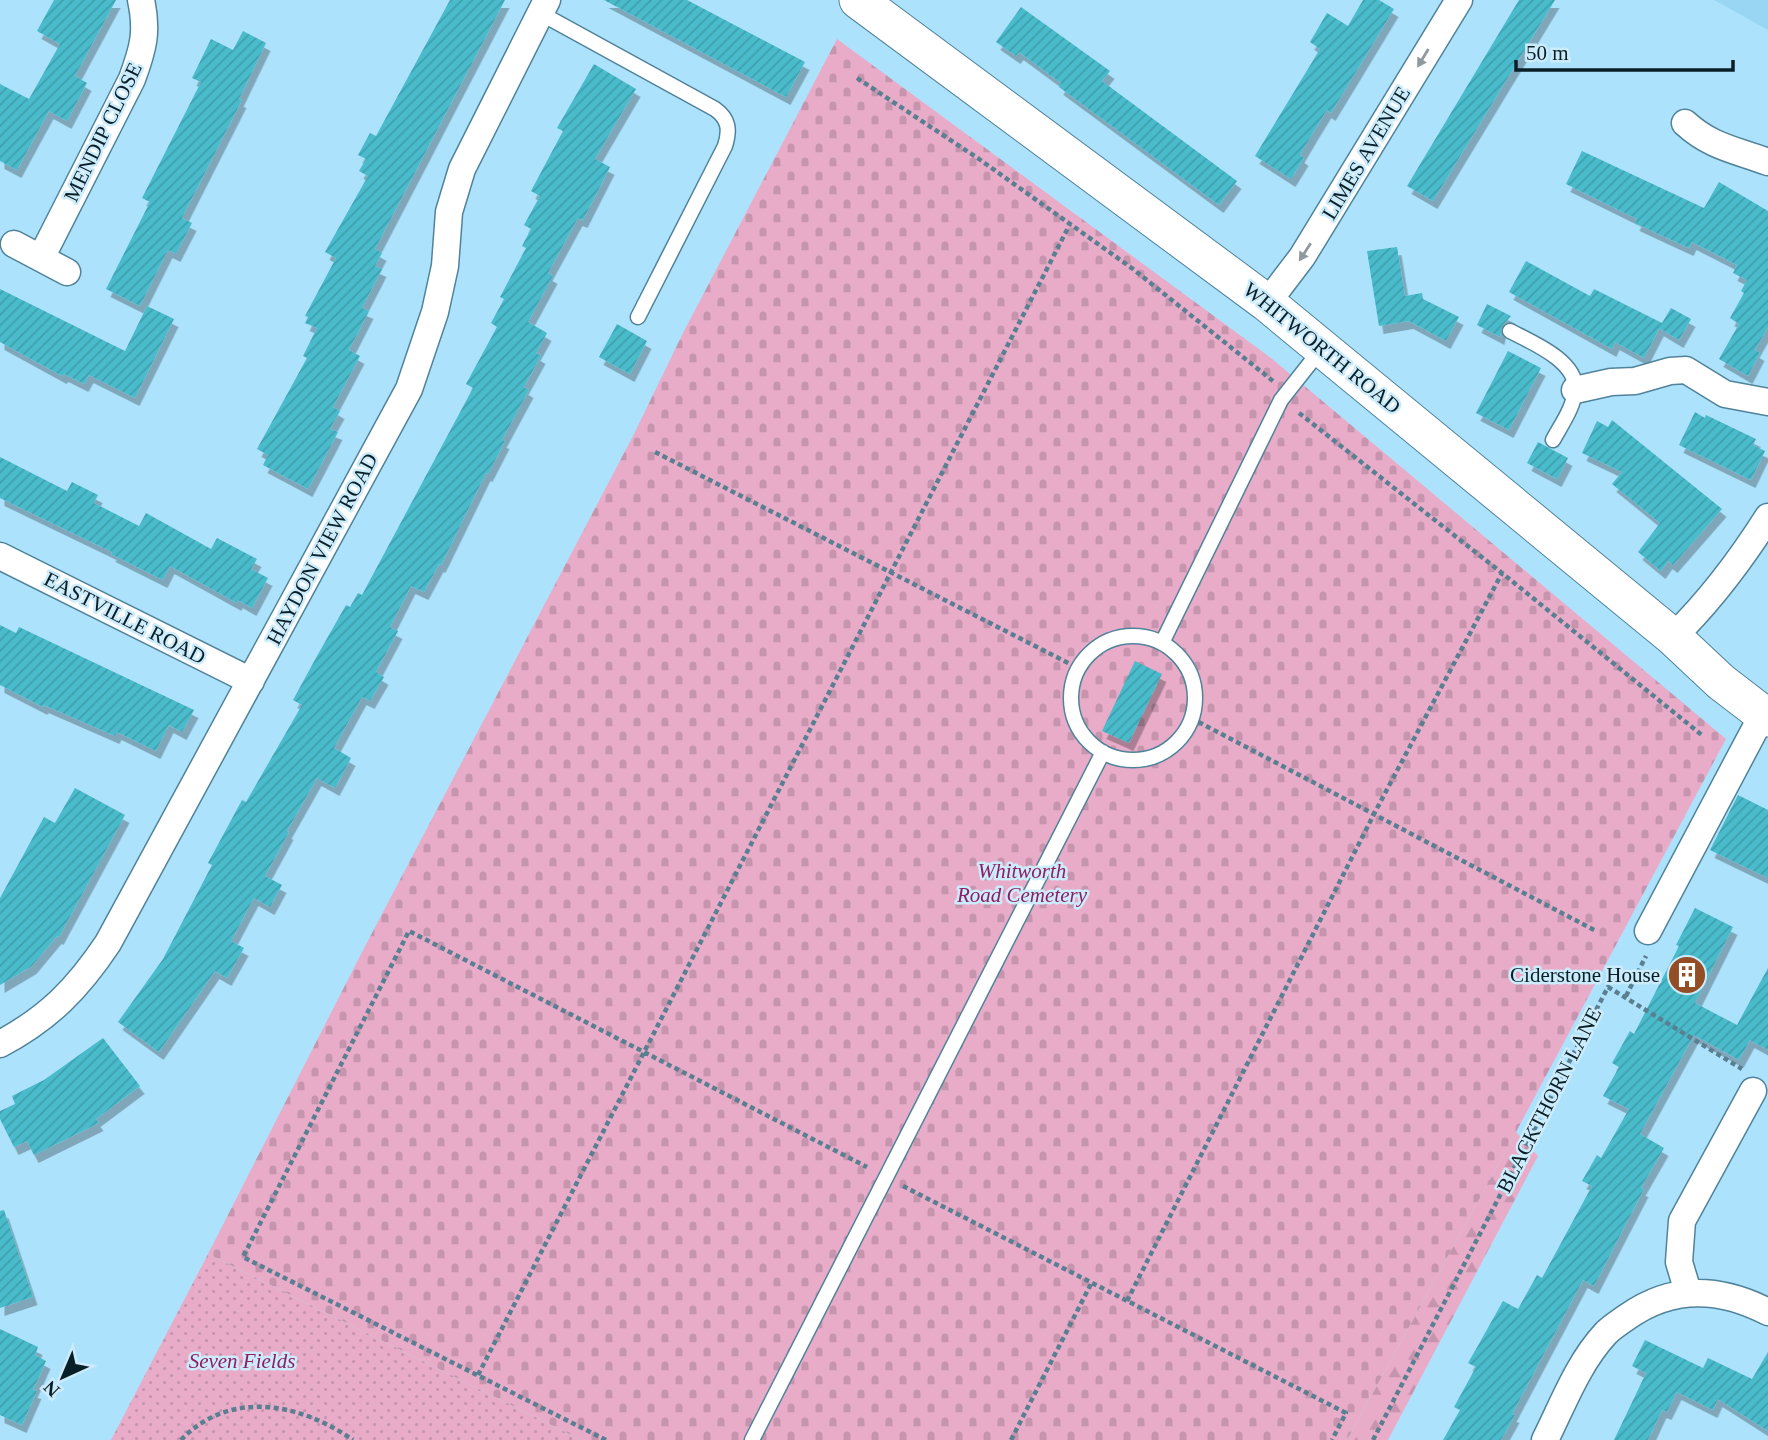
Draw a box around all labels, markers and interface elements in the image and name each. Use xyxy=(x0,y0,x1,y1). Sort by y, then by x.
scale bar xyxy=(1516,28,1733,72)
text: 50 m xyxy=(1526,41,1569,65)
one-way arrow xyxy=(1417,48,1430,67)
street label: MENDIP CLOSE xyxy=(59,59,147,205)
street label: LIMES AVENUE xyxy=(1317,82,1415,224)
one-way arrow xyxy=(1299,243,1312,262)
street label: WHITWORTH ROAD xyxy=(1239,277,1405,419)
street label: HAYDON VIEW ROAD xyxy=(261,449,383,649)
street label: EASTVILLE ROAD xyxy=(40,567,210,669)
park label: Whitworth Road Cemetery xyxy=(956,859,1088,907)
building icon: Ciderstone House xyxy=(1666,954,1708,996)
place label: Ciderstone House xyxy=(1510,963,1660,987)
street label: BLACKTHORN LANE xyxy=(1492,1003,1606,1197)
north arrow xyxy=(28,1342,98,1412)
park label: Seven Fields xyxy=(189,1349,295,1373)
text: N xyxy=(39,1376,64,1401)

